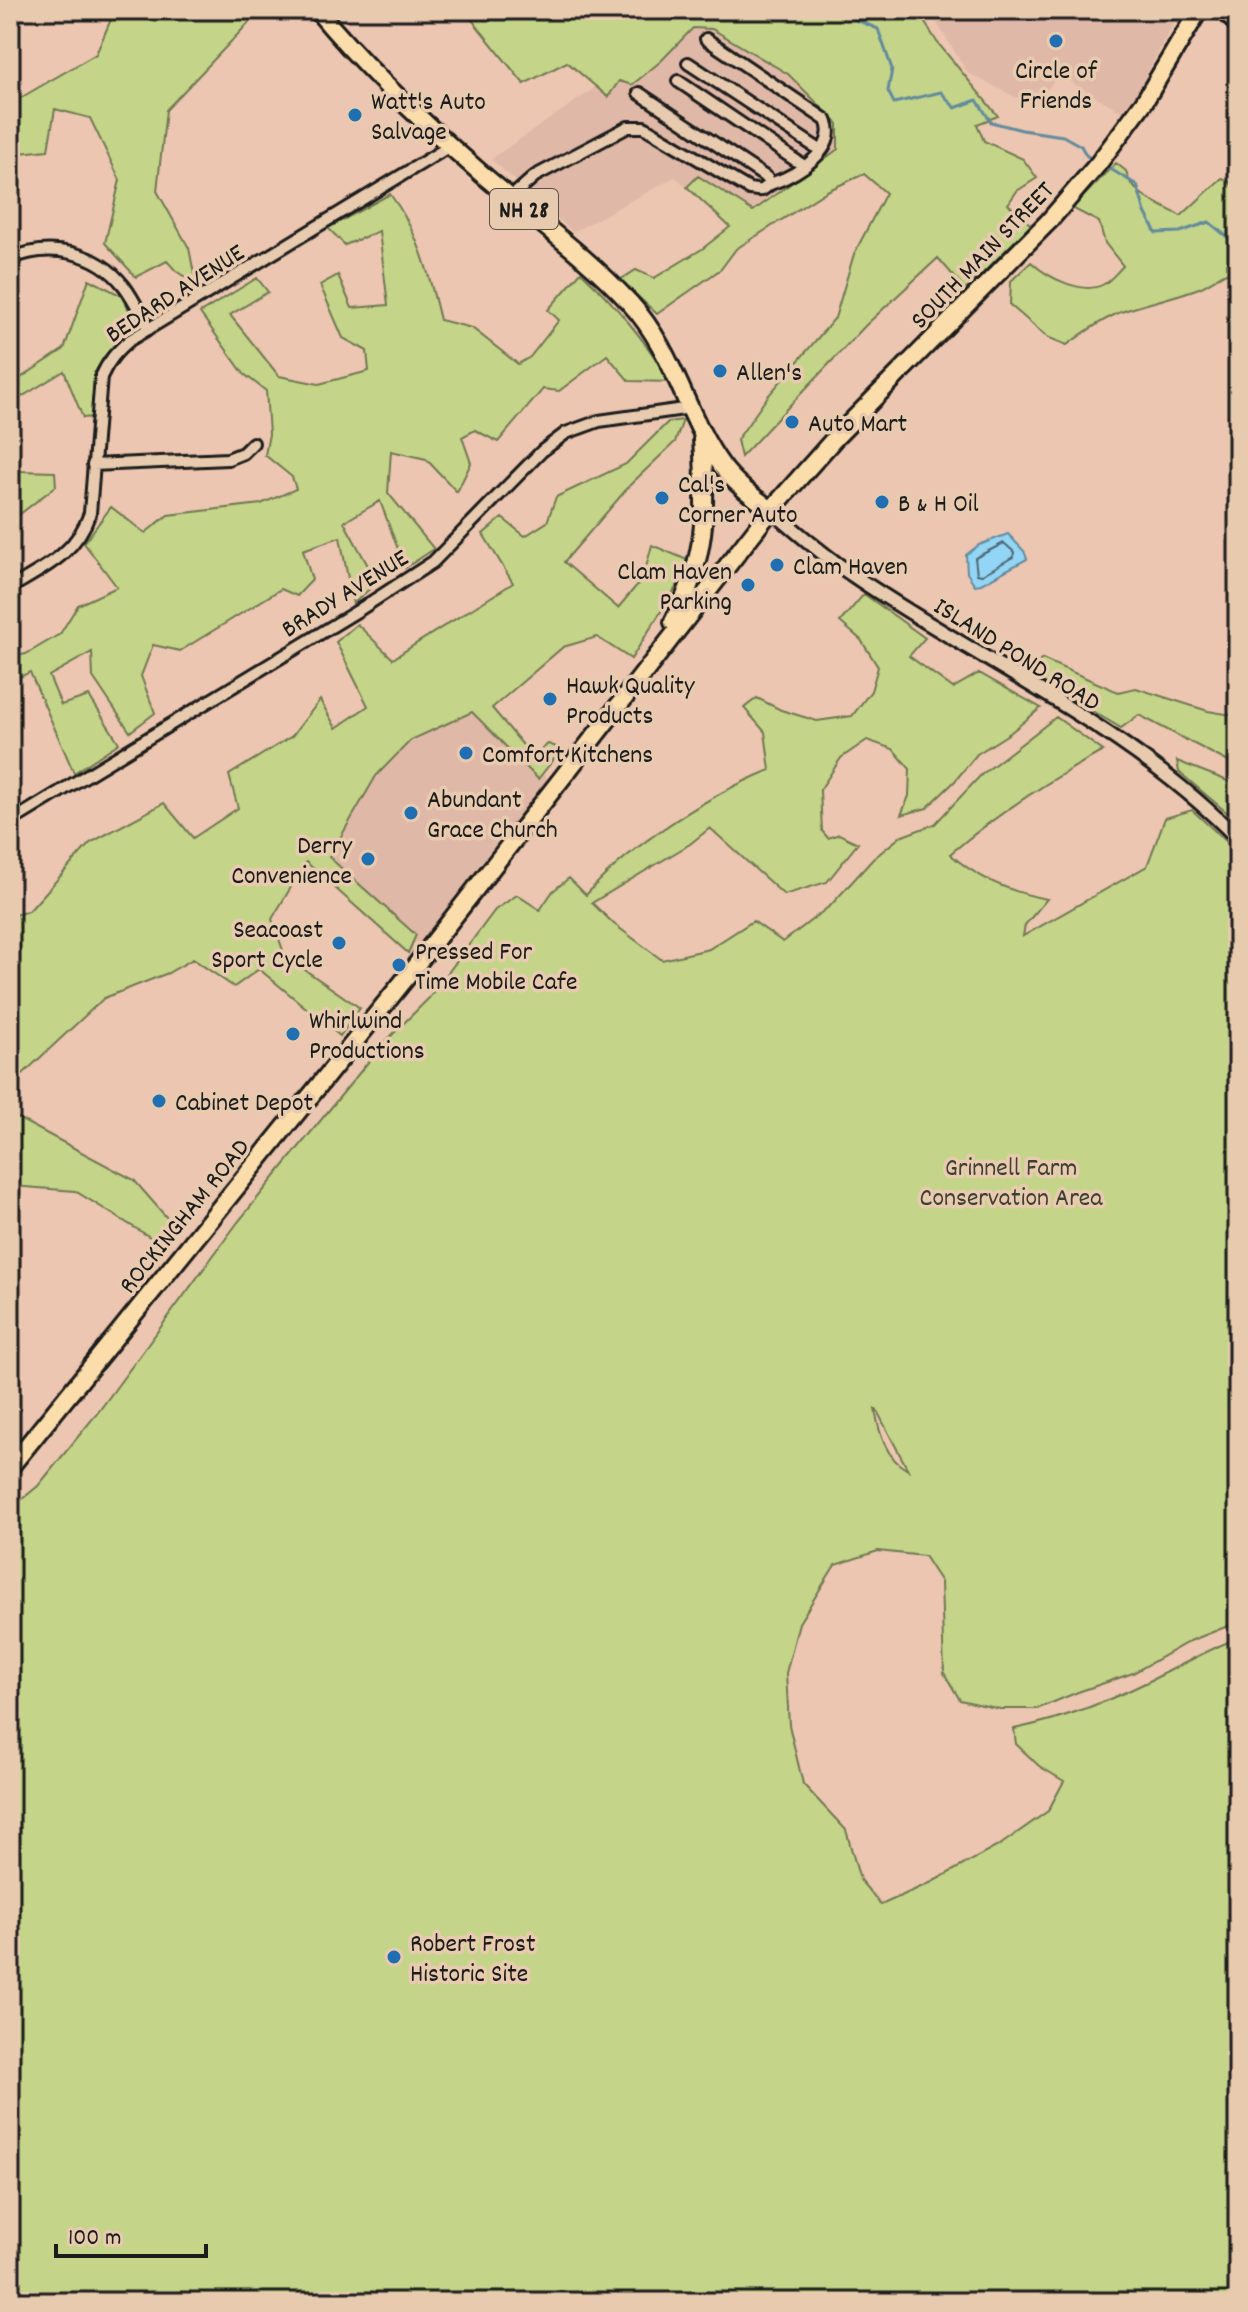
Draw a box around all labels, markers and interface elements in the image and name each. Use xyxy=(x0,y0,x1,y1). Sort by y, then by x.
marker: Circle of Friends xyxy=(1047,32,1065,50)
place label: Circle of Friends xyxy=(1015,54,1098,121)
place label: Watt's Auto Salvage xyxy=(371,85,486,152)
marker: Watt's Auto Salvage xyxy=(346,106,364,124)
street label: SOUTH MAIN STREET xyxy=(903,174,1064,339)
road number: NH 28 xyxy=(490,189,558,229)
street label: BEDARD AVENUE xyxy=(99,236,253,354)
place label: Allen's xyxy=(736,356,802,393)
marker: Allen's xyxy=(711,362,729,380)
place label: Auto Mart xyxy=(808,407,908,444)
marker: Auto Mart xyxy=(783,413,801,431)
place label: Cal's Corner Auto xyxy=(678,468,798,535)
place label: B & H Oil xyxy=(898,487,979,524)
marker: Cal's Corner Auto xyxy=(653,489,671,507)
marker: B & H Oil xyxy=(873,493,891,511)
street label: BRADY AVENUE xyxy=(275,541,417,649)
place label: Clam Haven xyxy=(793,550,908,587)
place label: Clam Haven Parking xyxy=(617,555,732,622)
marker: Clam Haven xyxy=(768,556,786,574)
marker: Clam Haven Parking xyxy=(739,576,757,594)
street label: ISLAND POND ROAD xyxy=(925,590,1107,722)
place label: Hawk Quality Products xyxy=(566,669,695,736)
marker: Hawk Quality Products xyxy=(541,690,559,708)
place label: Comfort Kitchens xyxy=(482,738,653,775)
marker: Comfort Kitchens xyxy=(457,744,475,762)
place label: Abundant Grace Church xyxy=(427,783,558,850)
marker: Abundant Grace Church xyxy=(402,804,420,822)
place label: Derry Convenience xyxy=(231,829,352,896)
marker: Derry Convenience xyxy=(359,850,377,868)
place label: Seacoast Sport Cycle xyxy=(211,913,323,980)
marker: Seacoast Sport Cycle xyxy=(330,934,348,952)
place label: Pressed For Time Mobile Cafe xyxy=(415,935,577,1002)
marker: Pressed For Time Mobile Cafe xyxy=(390,956,408,974)
place label: Whirlwind Productions xyxy=(309,1004,425,1071)
marker: Whirlwind Productions xyxy=(284,1025,302,1043)
place label: Cabinet Depot xyxy=(175,1086,313,1123)
marker: Cabinet Depot xyxy=(150,1092,168,1110)
street label: ROCKINGHAM ROAD xyxy=(111,1132,260,1303)
park label: Grinnell Farm Conservation Area xyxy=(920,1151,1103,1218)
place label: Robert Frost Historic Site xyxy=(410,1927,536,1994)
marker: Robert Frost Historic Site xyxy=(385,1948,403,1966)
scale bar xyxy=(56,2208,206,2258)
text: 100 m xyxy=(68,2222,121,2256)

